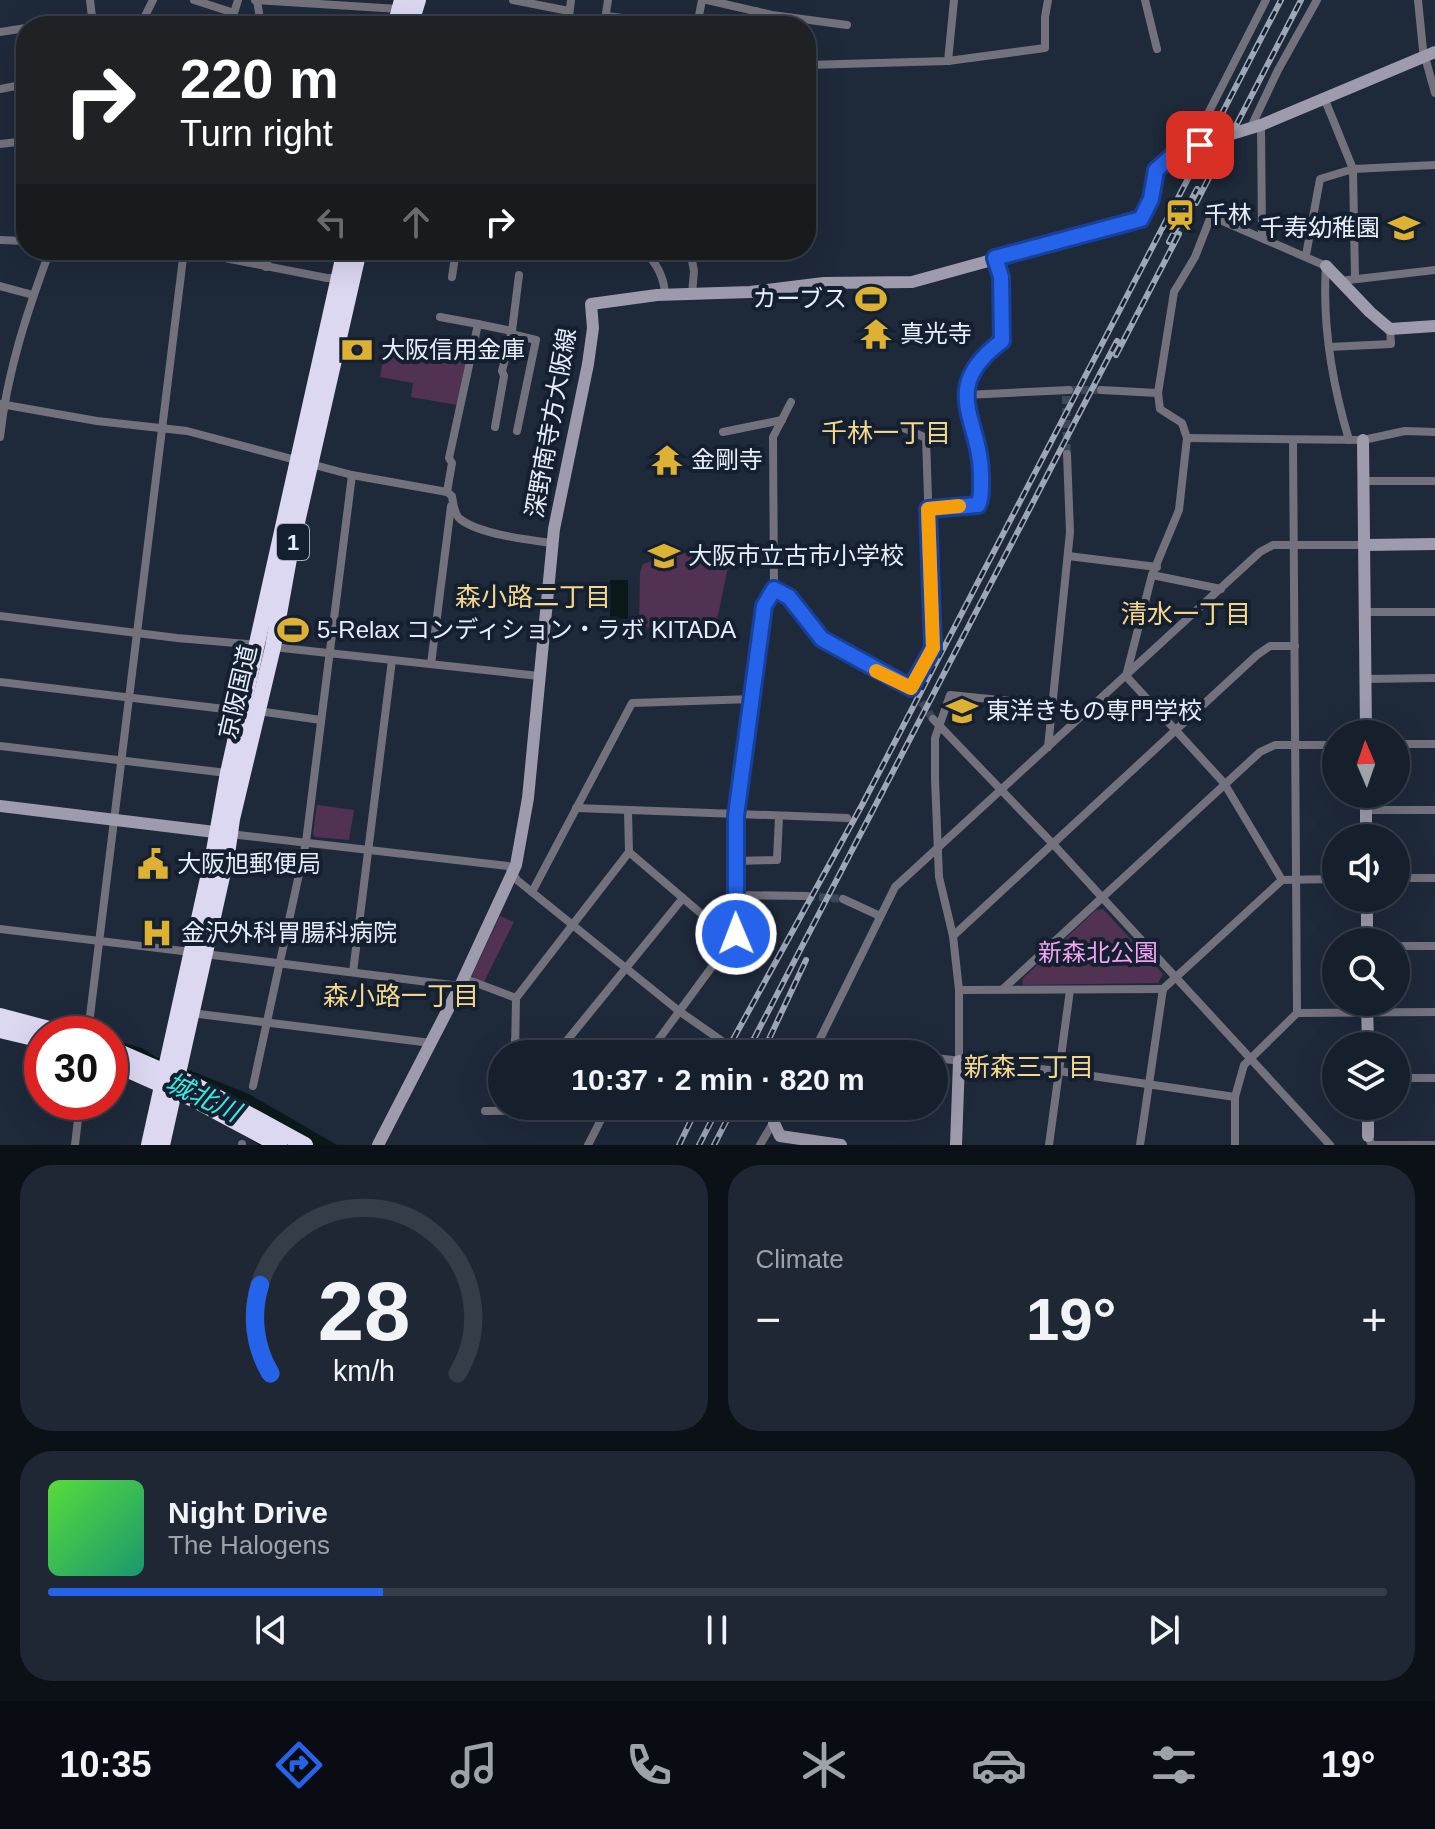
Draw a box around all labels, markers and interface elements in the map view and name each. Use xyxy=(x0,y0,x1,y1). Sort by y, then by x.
text: 220 m xyxy=(180,47,339,110)
icon: right xyxy=(48,48,152,152)
pin xyxy=(1166,111,1234,179)
text: Turn right xyxy=(180,113,333,154)
icon: arrive xyxy=(1178,123,1222,167)
station icon: 千林 xyxy=(1163,198,1197,232)
icon: left xyxy=(310,200,354,244)
icon: ahead xyxy=(394,200,438,244)
icon: right xyxy=(478,200,522,244)
place label: 千林 xyxy=(1204,201,1252,228)
school or university icon: 千寿幼稚園 xyxy=(1387,211,1421,245)
place label: 千寿幼稚園 xyxy=(1260,214,1380,241)
sports icon: カーブス xyxy=(854,282,888,316)
place label: カーブス xyxy=(752,285,847,312)
temple icon: 真光寺 xyxy=(859,317,893,351)
place label: 真光寺 xyxy=(900,320,972,347)
street label: 深野南寺方大阪線 xyxy=(521,326,580,520)
bank icon: 大阪信用金庫 xyxy=(340,333,374,367)
place label: 大阪信用金庫 xyxy=(381,336,525,363)
district label: 千林一丁目 xyxy=(821,418,951,448)
temple icon: 金剛寺 xyxy=(650,443,684,477)
place label: 金剛寺 xyxy=(691,446,763,473)
road number: 1 xyxy=(277,524,309,560)
school or university icon: 大阪市立古市小学校 xyxy=(647,539,681,573)
place label: 大阪市立古市小学校 xyxy=(688,542,904,569)
district label: 森小路二丁目 xyxy=(455,582,611,612)
district label: 清水一丁目 xyxy=(1121,599,1251,629)
sports icon: 5-Relax コンディション・ラボ KITADA xyxy=(276,613,310,647)
place label: 5-Relax コンディション・ラボ KITADA xyxy=(317,616,736,643)
street label: 京阪国道 xyxy=(214,642,261,742)
school or university icon: 東洋きもの専門学校 xyxy=(945,694,979,728)
place label: 東洋きもの専門学校 xyxy=(986,697,1202,724)
north arrow xyxy=(1322,720,1410,808)
map controls xyxy=(1322,720,1410,1120)
button: sound xyxy=(1322,824,1410,912)
public building icon: 大阪旭郵便局 xyxy=(136,847,170,881)
place label: 大阪旭郵便局 xyxy=(177,850,321,877)
position arrow xyxy=(694,892,778,976)
hospital icon: 金沢外科胃腸科病院 xyxy=(140,916,174,950)
place label: 金沢外科胃腸科病院 xyxy=(181,919,397,946)
button: search xyxy=(1322,928,1410,1016)
park label: 新森北公園 xyxy=(1038,939,1158,966)
district label: 森小路一丁目 xyxy=(323,981,479,1011)
speed limit sign: 30 xyxy=(24,1016,128,1120)
button: layers xyxy=(1322,1032,1410,1120)
district label: 新森三丁目 xyxy=(964,1052,1094,1082)
text: 10:37 · 2 min · 820 m xyxy=(571,1063,865,1096)
water label: 城北川 xyxy=(161,1067,247,1128)
text: Climate xyxy=(756,1244,844,1274)
text: 28 xyxy=(317,1265,410,1358)
text: 19° xyxy=(1026,1286,1117,1353)
text: − xyxy=(756,1295,781,1344)
text: + xyxy=(1361,1295,1387,1344)
text: km/h xyxy=(333,1355,395,1387)
text: Night Drive xyxy=(168,1496,328,1529)
text: The Halogens xyxy=(168,1530,330,1560)
icon: previous xyxy=(249,1608,293,1652)
icon: pause xyxy=(695,1608,739,1652)
icon: next xyxy=(1142,1608,1186,1652)
icon: directions xyxy=(271,1737,327,1793)
icon: music xyxy=(446,1737,502,1793)
icon: phone xyxy=(621,1737,677,1793)
icon: climate xyxy=(796,1737,852,1793)
icon: car xyxy=(971,1737,1027,1793)
icon: filters xyxy=(1146,1737,1202,1793)
text: 10:35 xyxy=(60,1744,152,1785)
text: 19° xyxy=(1321,1744,1375,1785)

